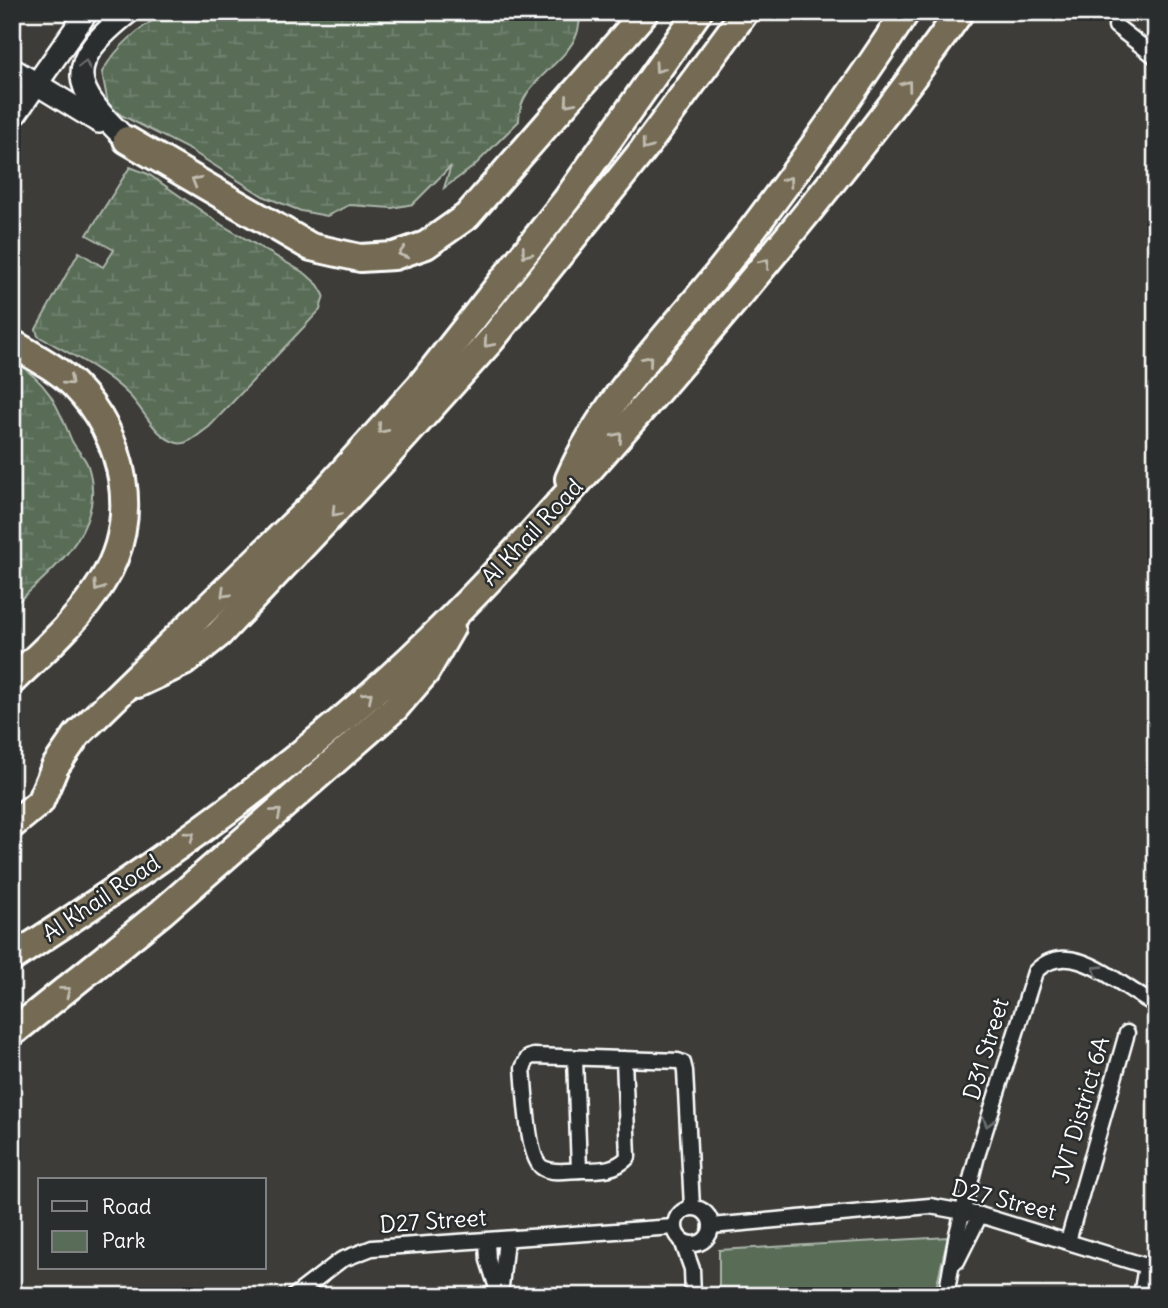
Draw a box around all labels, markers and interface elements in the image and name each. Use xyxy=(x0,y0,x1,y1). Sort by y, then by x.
one-way arrow xyxy=(77,59,91,71)
one-way arrow xyxy=(655,60,667,73)
one-way arrow xyxy=(899,80,911,93)
one-way arrow xyxy=(565,93,577,106)
one-way arrow xyxy=(642,139,655,151)
one-way arrow xyxy=(190,176,203,189)
one-way arrow xyxy=(780,176,792,189)
one-way arrow xyxy=(398,244,410,259)
one-way arrow xyxy=(522,245,535,258)
one-way arrow xyxy=(757,258,769,271)
one-way arrow xyxy=(484,334,496,347)
one-way arrow xyxy=(640,356,652,369)
one-way arrow xyxy=(61,373,74,385)
one-way arrow xyxy=(378,420,390,433)
one-way arrow xyxy=(610,432,622,445)
street label: Al Khail Road xyxy=(475,472,589,591)
one-way arrow xyxy=(332,504,345,517)
one-way arrow xyxy=(94,579,107,592)
one-way arrow xyxy=(220,584,233,597)
one-way arrow xyxy=(360,691,373,704)
one-way arrow xyxy=(269,809,282,821)
one-way arrow xyxy=(182,832,195,844)
street label: Al Khail Road xyxy=(36,848,165,948)
one-way arrow xyxy=(1092,966,1105,979)
one-way arrow xyxy=(58,986,70,999)
street label: D31 Street xyxy=(956,994,1015,1103)
street label: JVT District 6A xyxy=(1046,1033,1115,1186)
one-way arrow xyxy=(981,1116,996,1128)
street label: D27 Street xyxy=(949,1172,1060,1227)
legend xyxy=(38,1178,266,1270)
text: Road xyxy=(102,1193,151,1220)
street label: D27 Street xyxy=(379,1202,488,1239)
text: Park xyxy=(102,1227,145,1254)

